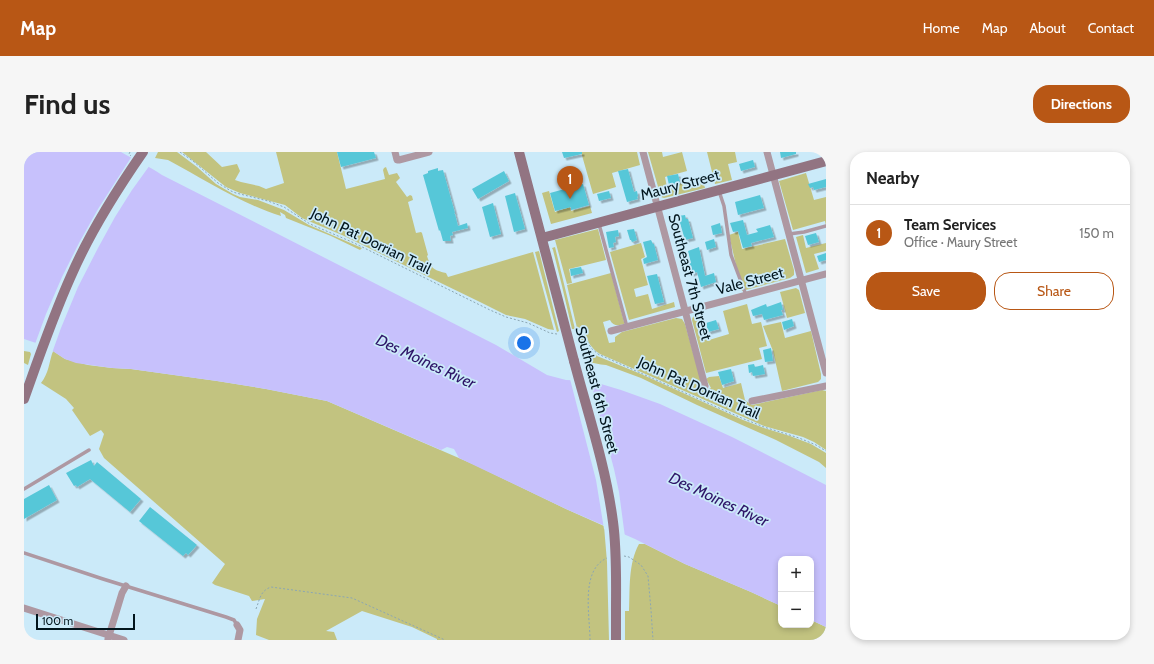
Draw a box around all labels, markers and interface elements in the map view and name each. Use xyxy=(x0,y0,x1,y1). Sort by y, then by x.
text: Map xyxy=(20,17,56,40)
text: Home xyxy=(923,19,960,37)
text: Map xyxy=(982,19,1007,37)
text: About xyxy=(1029,19,1066,37)
text: Contact xyxy=(1088,19,1134,37)
button: Directions xyxy=(1033,85,1130,123)
text: Find us xyxy=(24,87,110,121)
pin: 1 xyxy=(557,166,583,199)
street label: Maury Street xyxy=(638,166,722,204)
text: Nearby xyxy=(866,168,919,188)
street label: John Pat Dorrian Trail xyxy=(307,204,434,278)
street label: Southeast 7th Street xyxy=(664,212,716,342)
text: Team Services xyxy=(904,216,996,234)
text: 1 xyxy=(877,225,881,241)
text: 150 m xyxy=(1079,225,1114,241)
text: Office · Maury Street xyxy=(904,234,1017,250)
street label: Vale Street xyxy=(714,263,786,299)
button: Save xyxy=(866,272,986,310)
button: Share xyxy=(994,272,1114,310)
street label: Southeast 6th Street xyxy=(571,324,623,456)
water label: Des Moines River xyxy=(373,330,480,393)
your location xyxy=(514,333,534,353)
street label: John Pat Dorrian Trail xyxy=(634,353,763,423)
water label: Des Moines River xyxy=(666,468,773,531)
map controls xyxy=(778,556,814,628)
button: + xyxy=(778,556,814,592)
button: − xyxy=(778,592,814,628)
scale bar xyxy=(36,612,135,631)
text: 100 m xyxy=(42,614,73,628)

